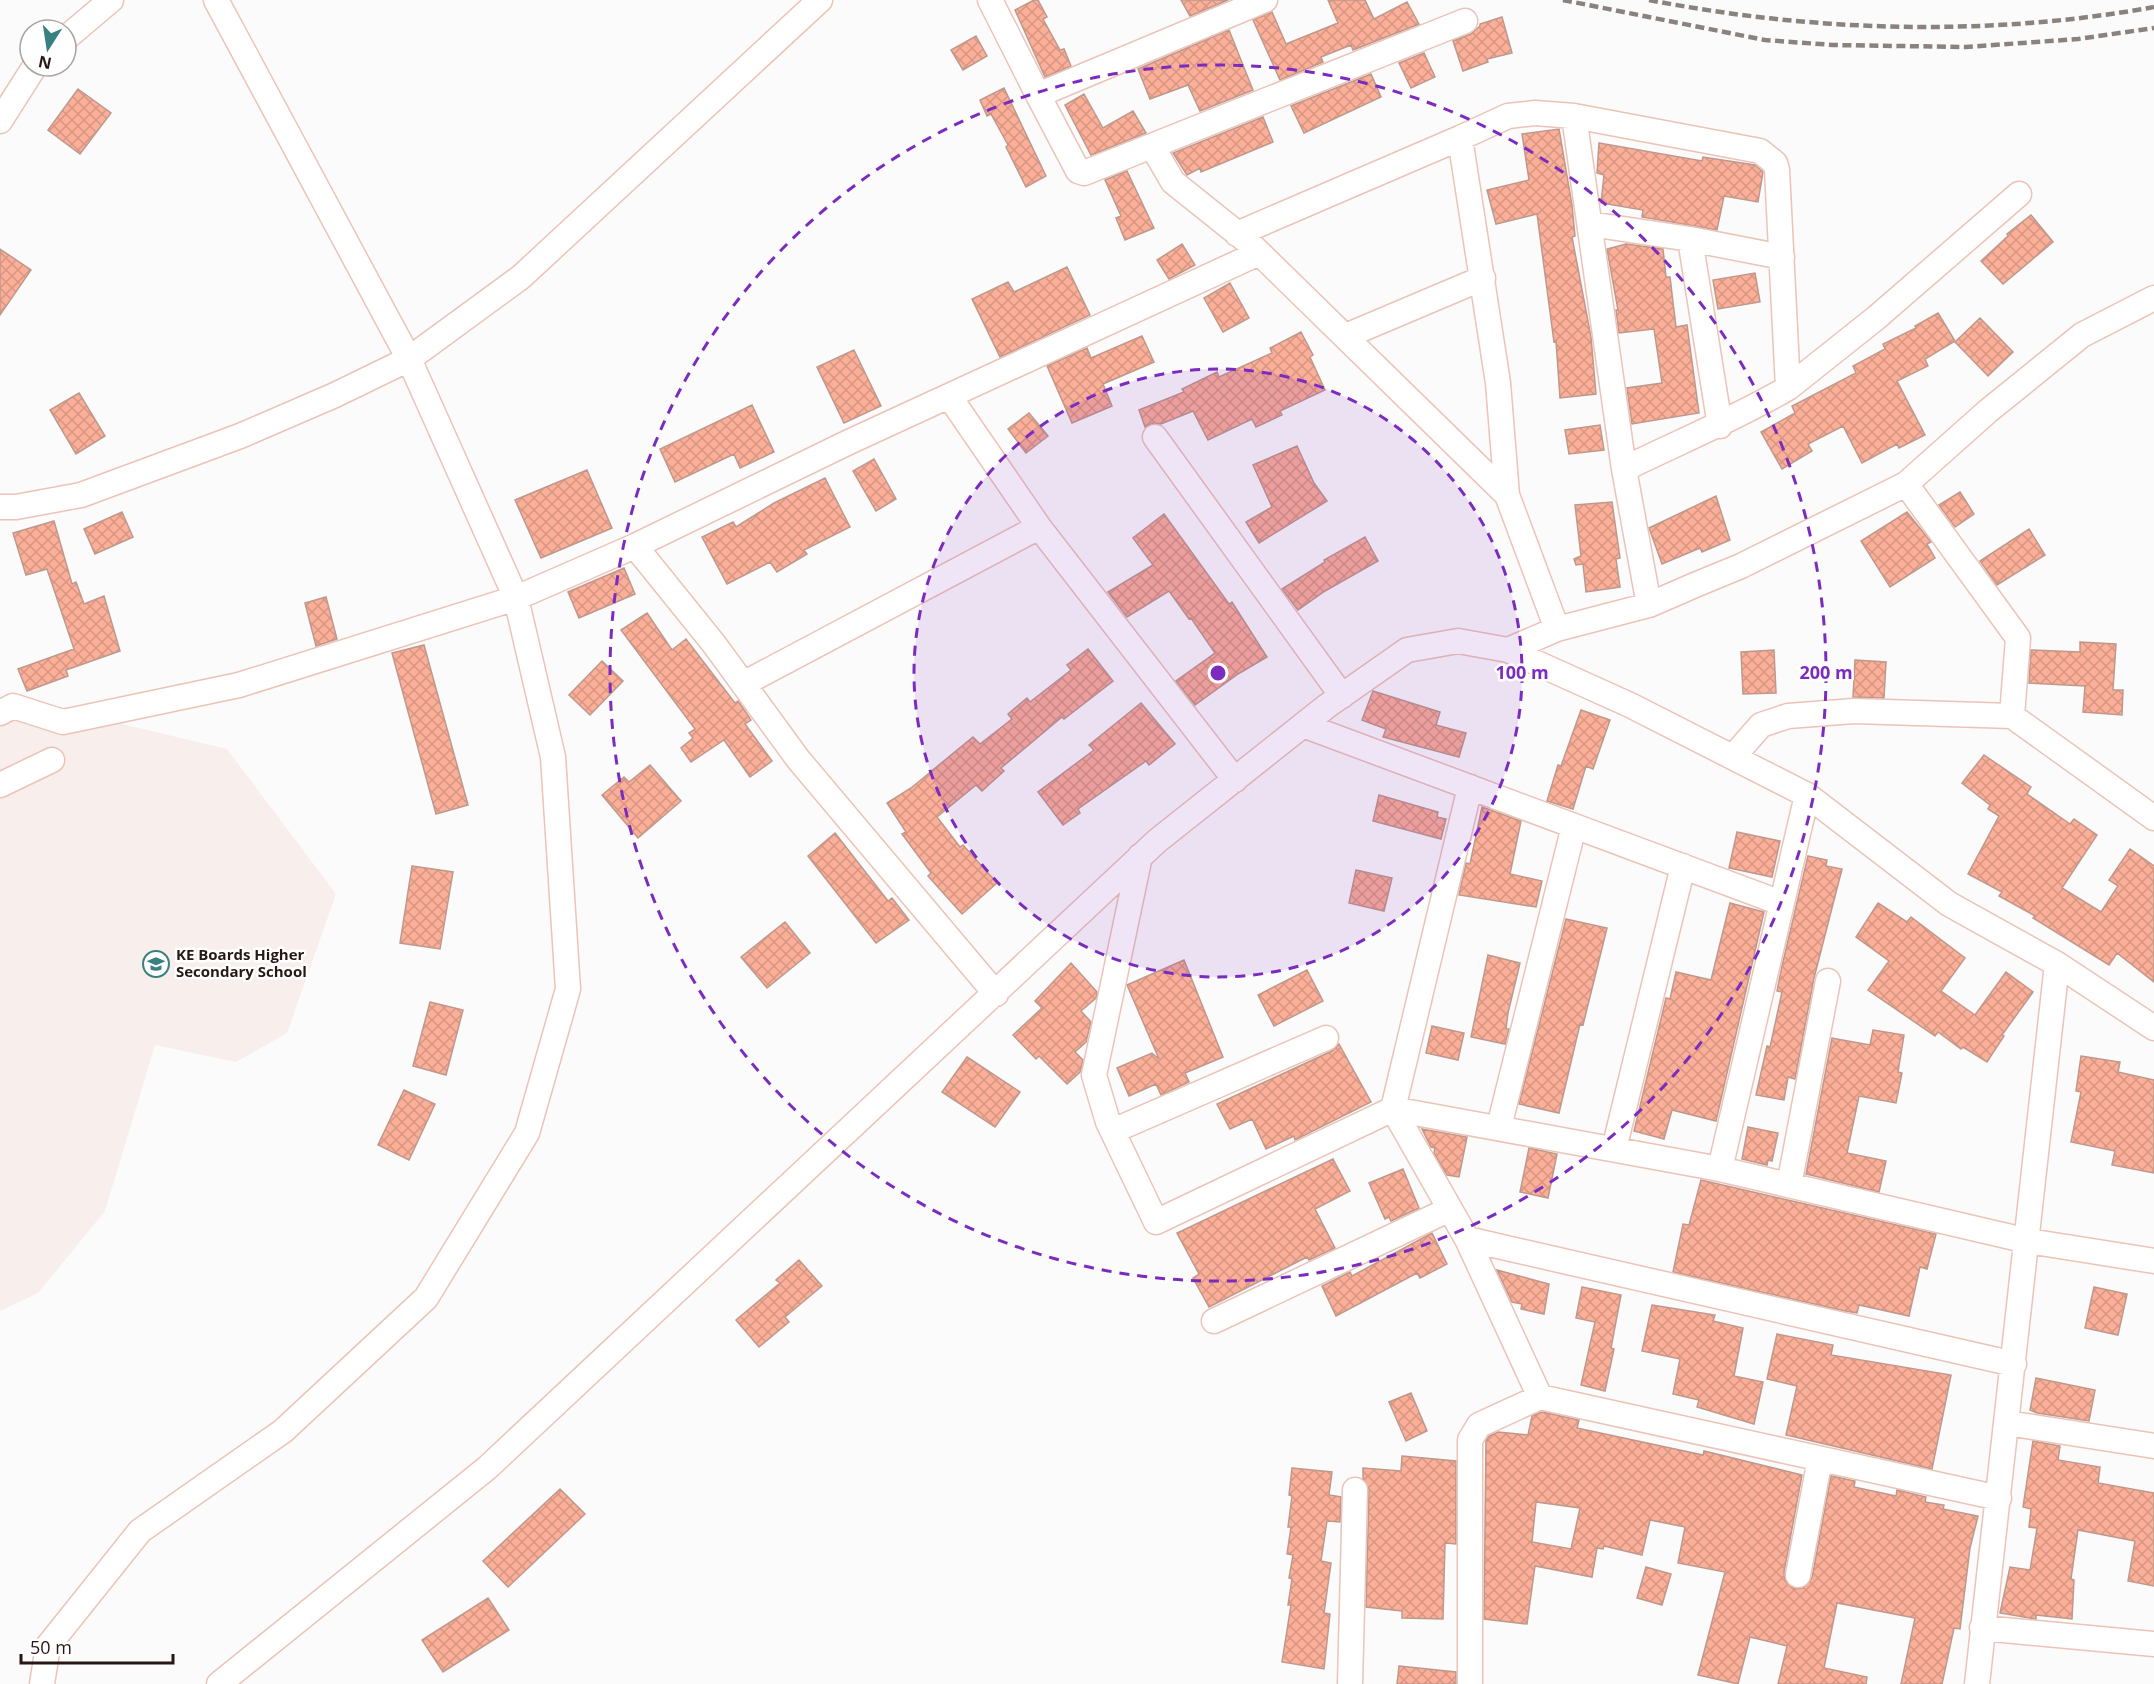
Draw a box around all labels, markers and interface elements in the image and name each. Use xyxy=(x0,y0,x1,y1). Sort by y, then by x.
north arrow xyxy=(18,18,78,78)
text: N xyxy=(36,51,54,75)
text: 100 m xyxy=(1495,660,1549,684)
text: 200 m xyxy=(1799,660,1853,684)
centre of rings xyxy=(1208,663,1228,683)
place label: KE Boards Higher Secondary School xyxy=(176,944,307,981)
school or university icon: KE Boards Higher Secondary School xyxy=(141,949,171,979)
scale bar xyxy=(21,1627,172,1665)
text: 50 m xyxy=(30,1635,72,1659)

